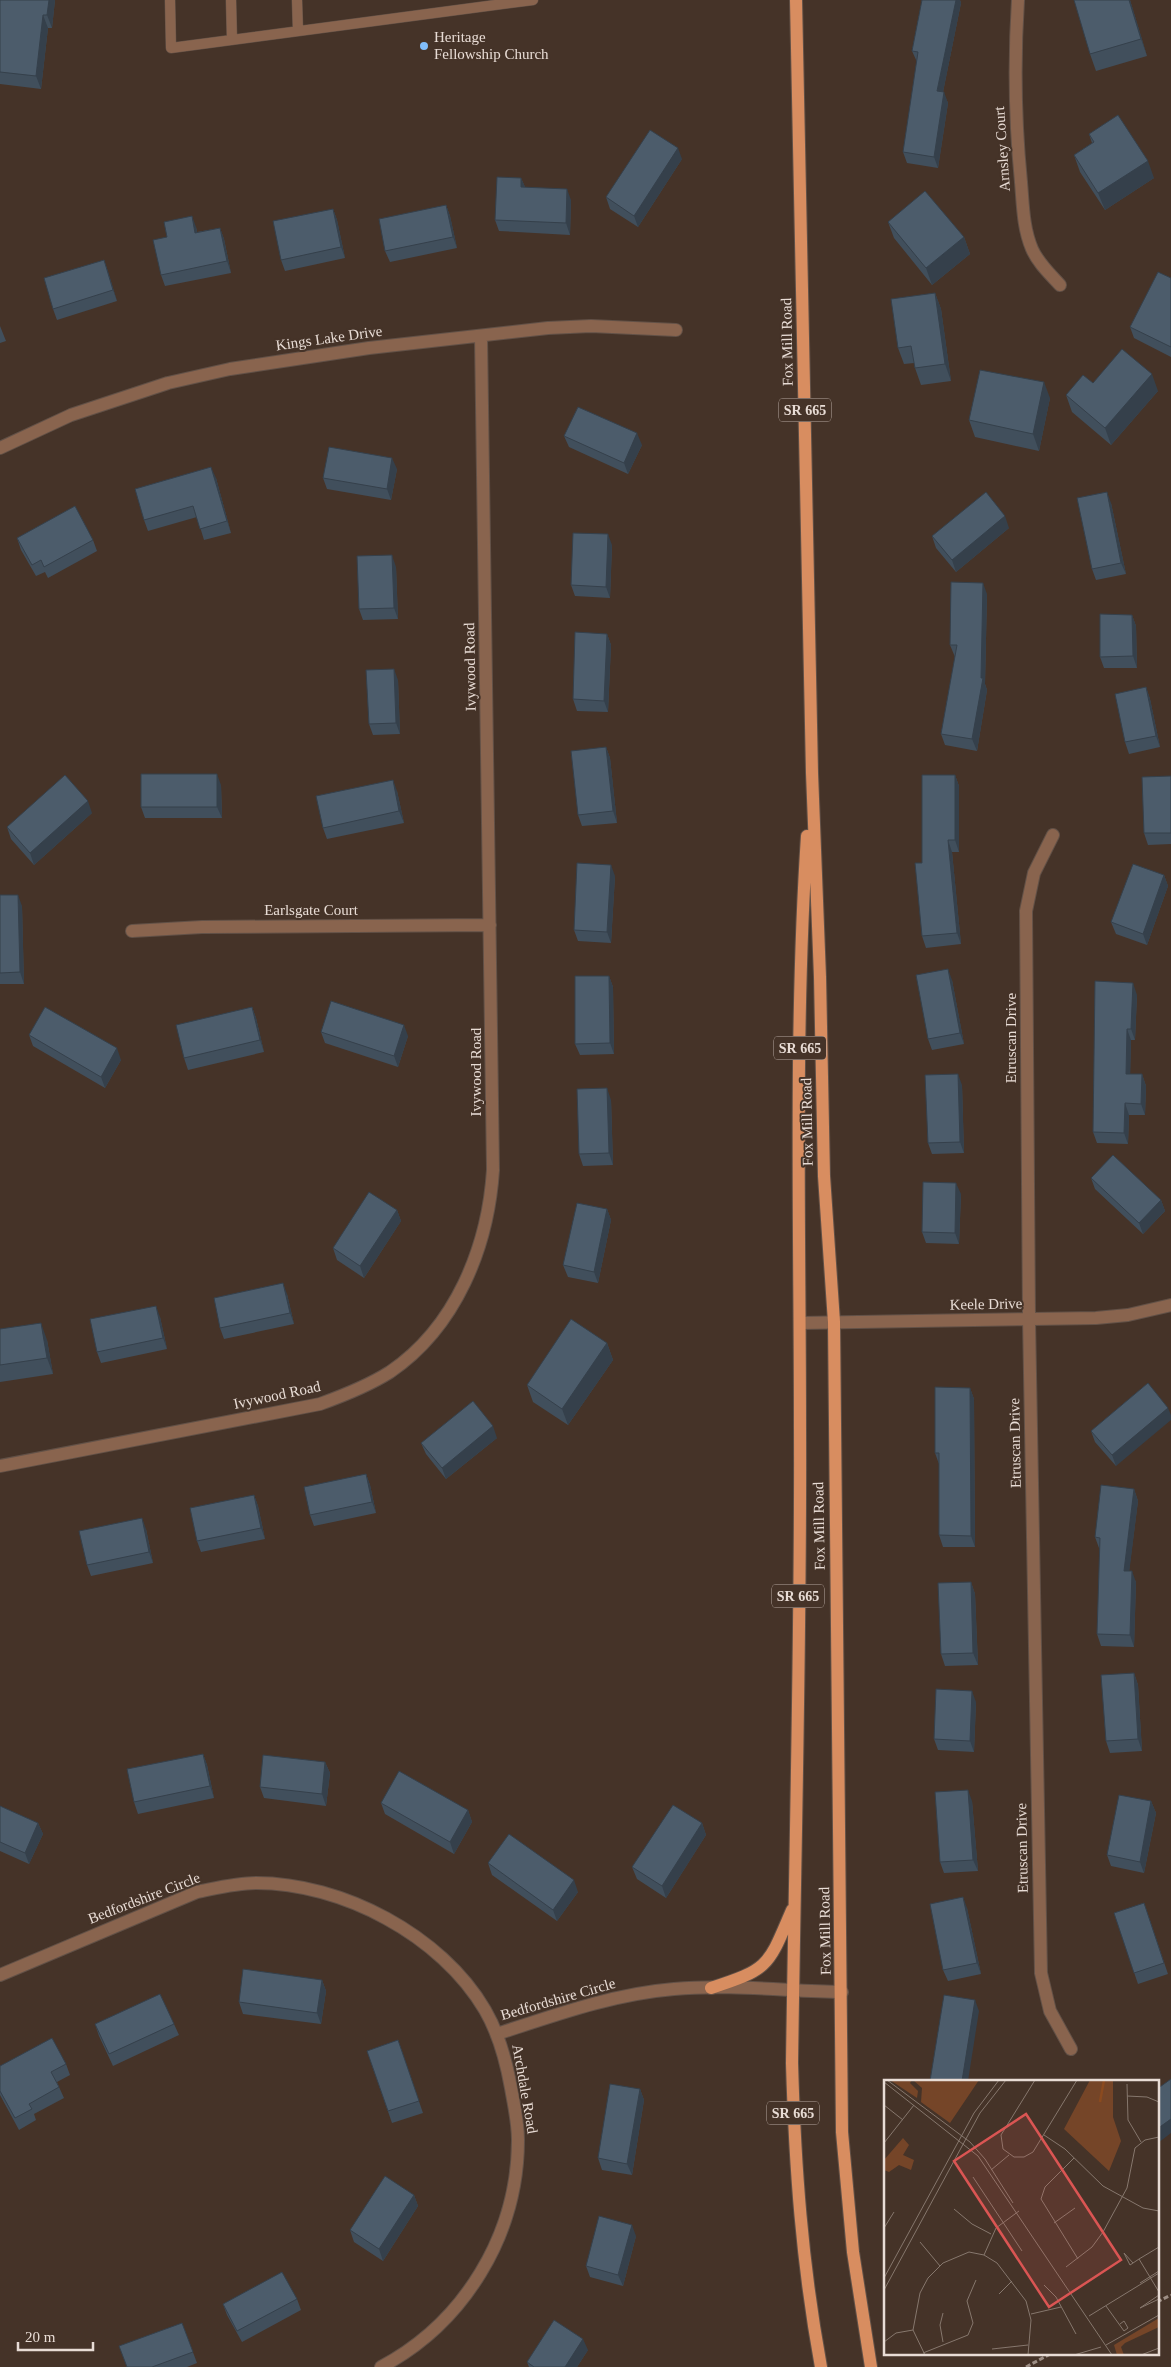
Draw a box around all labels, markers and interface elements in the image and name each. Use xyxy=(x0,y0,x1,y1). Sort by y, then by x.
place label: Heritage Fellowship Church xyxy=(434,29,549,62)
marker: Heritage Fellowship Church xyxy=(418,40,430,52)
street label: Arnsley Court xyxy=(991,105,1013,192)
street label: Fox Mill Road xyxy=(778,297,796,386)
street label: Kings Lake Drive xyxy=(275,323,384,353)
road number: SR 665 xyxy=(779,398,831,422)
street label: Ivywood Road xyxy=(461,622,479,712)
street label: Earlsgate Court xyxy=(264,902,359,918)
street label: Etruscan Drive xyxy=(1003,992,1019,1083)
street label: Ivywood Road xyxy=(468,1027,484,1116)
road number: SR 665 xyxy=(774,1036,826,1060)
street label: Fox Mill Road xyxy=(798,1077,816,1166)
street label: Keele Drive xyxy=(949,1295,1023,1313)
street label: Ivywood Road xyxy=(232,1378,323,1412)
street label: Etruscan Drive xyxy=(1006,1397,1024,1488)
street label: Fox Mill Road xyxy=(810,1481,828,1570)
road number: SR 665 xyxy=(772,1584,824,1608)
street label: Etruscan Drive xyxy=(1013,1802,1031,1893)
street label: Bedfordshire Circle xyxy=(86,1869,203,1927)
street label: Fox Mill Road xyxy=(816,1886,834,1975)
street label: Bedfordshire Circle xyxy=(499,1975,618,2023)
street label: Archdale Road xyxy=(509,2043,541,2135)
inset map xyxy=(884,2080,1158,2354)
road number: SR 665 xyxy=(767,2102,819,2124)
scale bar xyxy=(18,2320,92,2352)
text: 20 m xyxy=(25,2329,56,2345)

